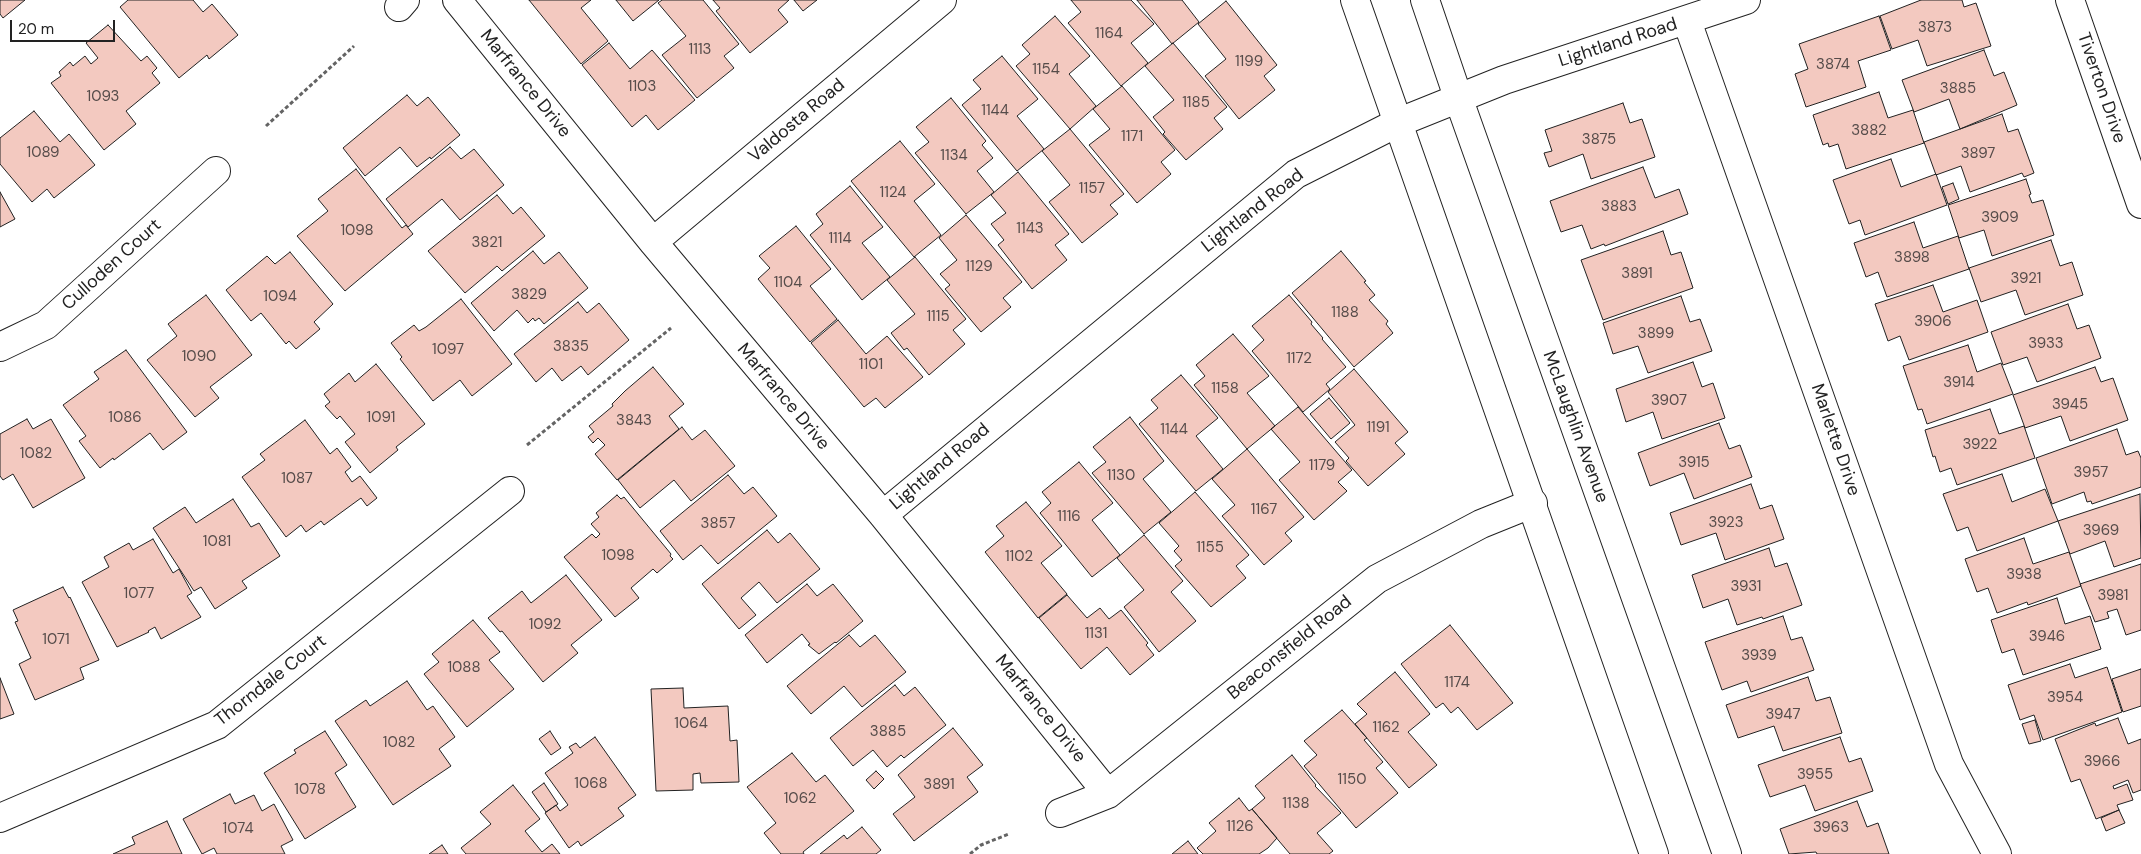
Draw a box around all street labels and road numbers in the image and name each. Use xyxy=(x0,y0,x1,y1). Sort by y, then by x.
street label: Lightland Road xyxy=(1556,14,1680,72)
street label: Marfrance Drive xyxy=(475,26,575,142)
street label: Tiverton Drive xyxy=(2072,30,2130,146)
street label: Valdosta Road xyxy=(744,74,850,168)
street label: Lightland Road xyxy=(1198,165,1308,257)
street label: Culloden Court xyxy=(58,215,166,315)
street label: Marfrance Drive xyxy=(732,339,834,455)
street label: McLaughlin Avenue xyxy=(1537,348,1613,506)
street label: Marlette Drive xyxy=(1806,381,1864,499)
street label: Lightland Road xyxy=(886,419,994,515)
street label: Beaconsfield Road xyxy=(1224,591,1356,705)
street label: Thorndale Court xyxy=(211,631,331,731)
street label: Marfrance Drive xyxy=(990,651,1090,767)

